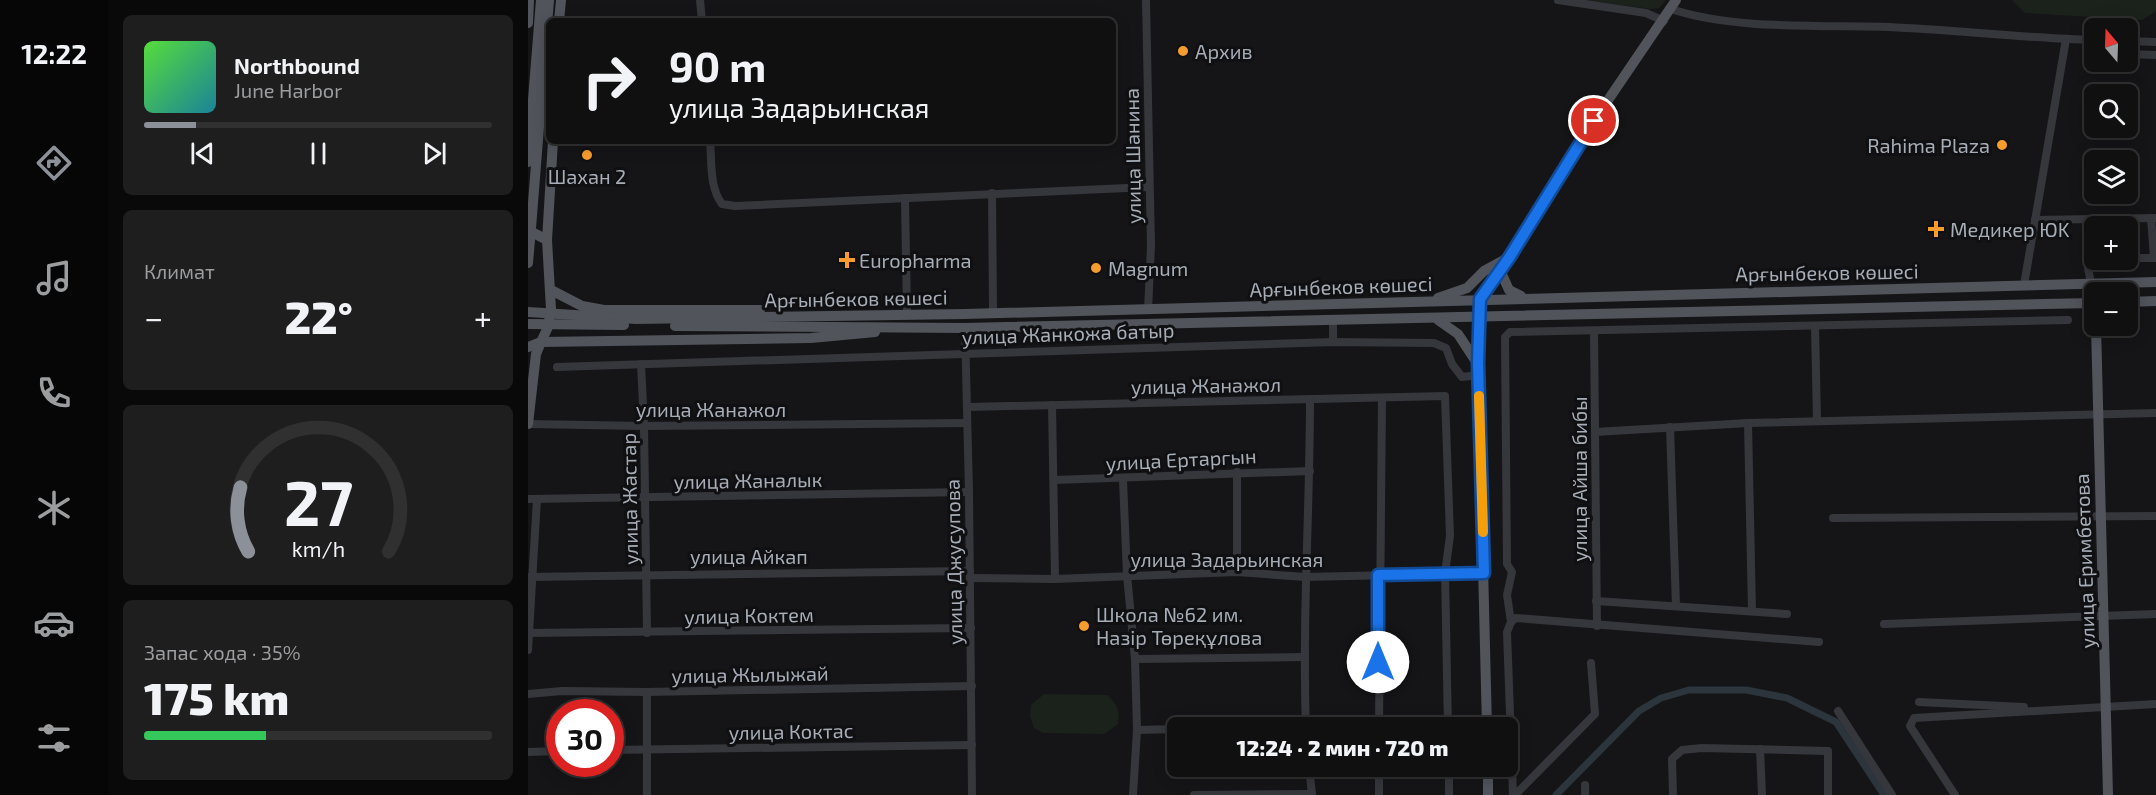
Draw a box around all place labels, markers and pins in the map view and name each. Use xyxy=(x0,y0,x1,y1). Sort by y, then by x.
place label: Архив xyxy=(1195,39,1253,63)
marker: Архив xyxy=(1176,44,1190,58)
pin xyxy=(1568,95,1619,146)
place label: Rahima Plaza xyxy=(1867,133,1990,157)
marker: Rahima Plaza xyxy=(1995,138,2009,152)
marker: Шахан 2 xyxy=(580,148,594,162)
place label: Шахан 2 xyxy=(548,164,626,188)
place label: Медикер ЮK xyxy=(1950,217,2070,241)
marker: Медикер ЮK xyxy=(1927,220,1945,238)
place label: Europharma xyxy=(859,248,971,272)
marker: Europharma xyxy=(840,253,854,267)
place label: Magnum xyxy=(1108,256,1188,280)
marker: Magnum xyxy=(1089,261,1103,275)
place label: Школа №62 им. Назір Төреқұлова xyxy=(1096,602,1262,649)
marker: Школа №62 им. Назір Төреқұлова xyxy=(1077,619,1091,633)

